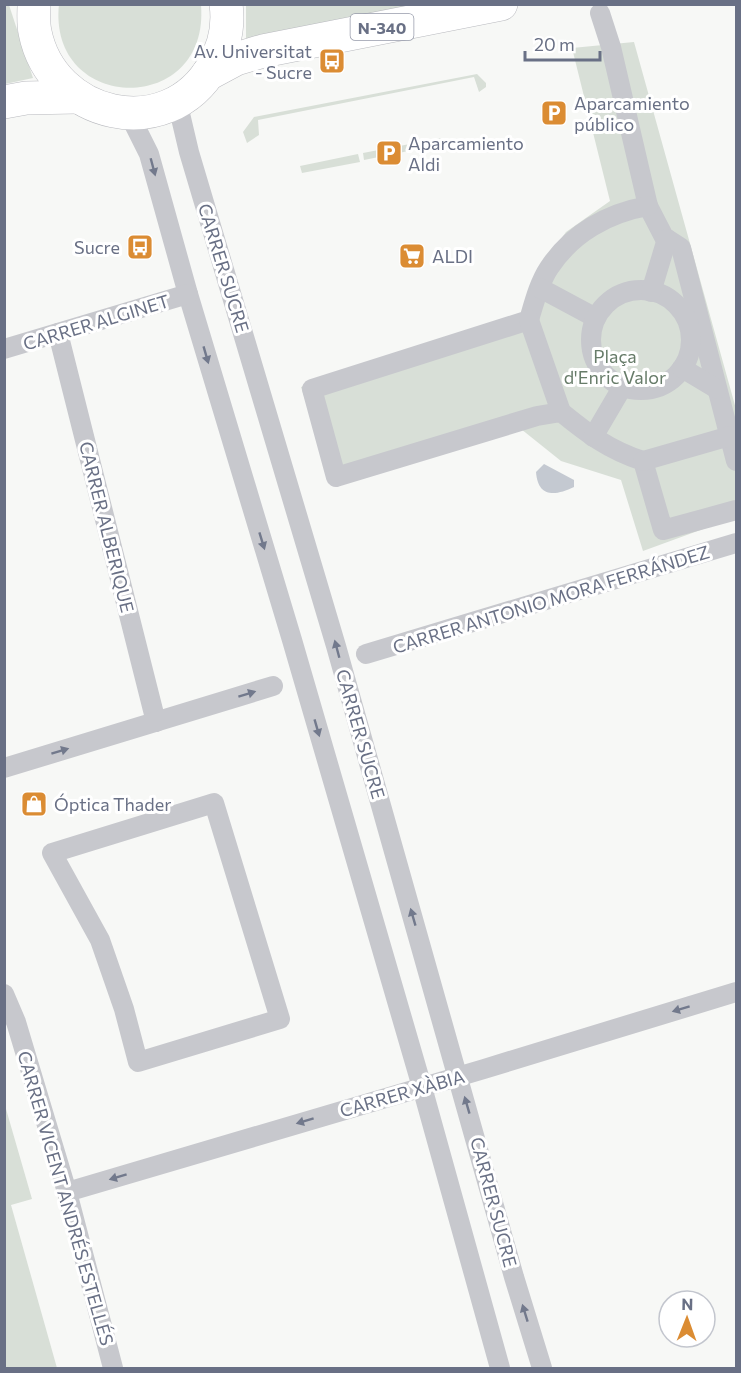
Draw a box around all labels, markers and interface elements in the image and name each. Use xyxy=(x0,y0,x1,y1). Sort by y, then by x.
road number: N-340 xyxy=(350,14,413,40)
scale bar xyxy=(525,24,600,62)
text: 20 m xyxy=(534,33,575,55)
place label: Av. Universitat - Sucre xyxy=(194,40,312,83)
bus stop icon: Av. Universitat - Sucre xyxy=(317,46,347,76)
place label: Aparcamiento público xyxy=(574,92,690,135)
parking icon: Aparcamiento público xyxy=(539,98,569,128)
place label: Aparcamiento Aldi xyxy=(408,132,524,175)
parking icon: Aparcamiento Aldi xyxy=(374,138,404,168)
one-way arrow xyxy=(148,158,158,176)
street label: CARRER SUCRE xyxy=(194,201,254,335)
bus stop icon: Sucre xyxy=(125,232,155,262)
place label: Sucre xyxy=(74,236,120,258)
supermarket icon: ALDI xyxy=(397,241,427,271)
place label: ALDI xyxy=(432,245,473,267)
street label: CARRER ALGINET xyxy=(20,289,172,355)
park label: Plaça d'Enric Valor xyxy=(564,345,666,388)
one-way arrow xyxy=(202,346,211,364)
street label: CARRER ALBERIQUE xyxy=(75,439,139,615)
one-way arrow xyxy=(258,532,267,550)
street label: CARRER ANTONIO MORA FERRÁNDEZ xyxy=(390,540,712,658)
one-way arrow xyxy=(331,640,341,658)
street label: CARRER SUCRE xyxy=(332,667,390,801)
one-way arrow xyxy=(238,689,256,698)
one-way arrow xyxy=(313,719,323,737)
one-way arrow xyxy=(51,746,69,755)
shop icon: Óptica Thader xyxy=(19,789,49,819)
place label: Óptica Thader xyxy=(54,793,171,815)
one-way arrow xyxy=(408,908,418,926)
one-way arrow xyxy=(672,1005,690,1014)
street label: CARRER VICENT ANDRÉS ESTELLÉS xyxy=(13,1048,119,1348)
street label: CARRER XÀBIA xyxy=(337,1065,467,1121)
one-way arrow xyxy=(462,1095,471,1113)
one-way arrow xyxy=(296,1117,314,1126)
street label: CARRER SUCRE xyxy=(466,1135,522,1269)
one-way arrow xyxy=(109,1173,127,1182)
north arrow xyxy=(657,1289,717,1349)
text: N xyxy=(681,1294,693,1313)
one-way arrow xyxy=(520,1303,529,1321)

